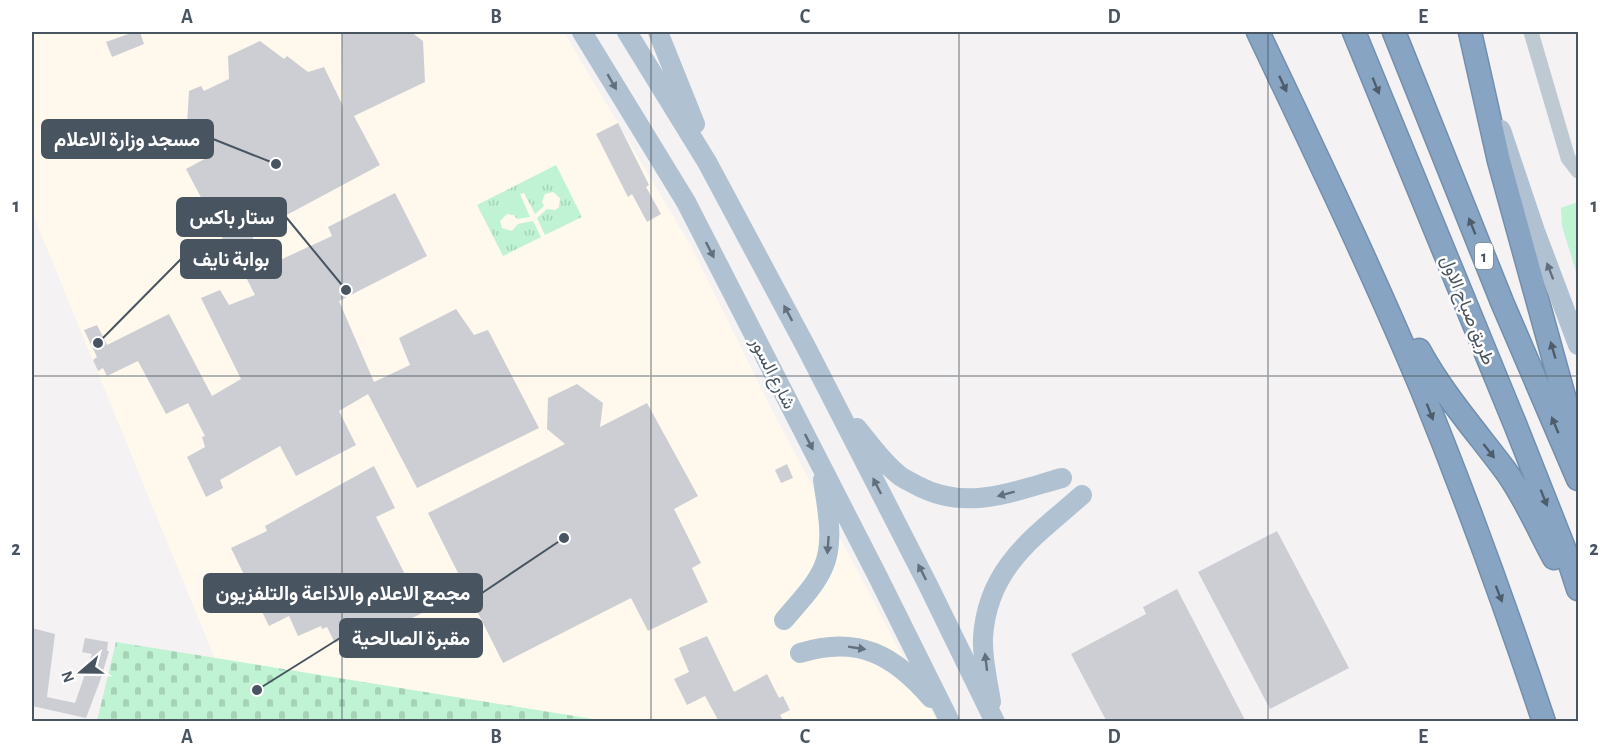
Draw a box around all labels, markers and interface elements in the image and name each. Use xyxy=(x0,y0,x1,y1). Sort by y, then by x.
text: A xyxy=(181,7,193,27)
text: B xyxy=(490,7,502,27)
text: C xyxy=(800,7,811,27)
text: D xyxy=(1107,7,1121,27)
text: E xyxy=(1418,7,1428,27)
one-way arrow xyxy=(607,74,617,91)
one-way arrow xyxy=(1278,76,1287,93)
one-way arrow xyxy=(1371,77,1381,95)
callout: مسجد وزارة الاعلام xyxy=(42,120,213,158)
text: مسجد وزارة الاعلام xyxy=(54,130,200,152)
text: 1 xyxy=(12,196,20,216)
text: 1 xyxy=(1590,196,1598,216)
callout: ستار باكس xyxy=(177,198,286,236)
text: ستار باكس xyxy=(190,208,275,230)
one-way arrow xyxy=(1467,217,1476,235)
callout: بوابة نايف xyxy=(181,240,281,278)
one-way arrow xyxy=(705,242,715,259)
road number: 1 xyxy=(1475,243,1493,269)
text: بوابة نايف xyxy=(193,250,269,272)
street label: طريق صباح الاول xyxy=(1435,253,1497,368)
one-way arrow xyxy=(1545,261,1555,279)
one-way arrow xyxy=(783,304,793,321)
street label: شارع السور xyxy=(744,334,798,413)
one-way arrow xyxy=(1547,340,1557,359)
one-way arrow xyxy=(1425,403,1435,421)
one-way arrow xyxy=(1551,417,1560,434)
one-way arrow xyxy=(804,434,813,451)
one-way arrow xyxy=(1483,443,1496,459)
one-way arrow xyxy=(873,477,883,495)
one-way arrow xyxy=(997,489,1015,499)
one-way arrow xyxy=(1540,489,1549,507)
one-way arrow xyxy=(823,535,833,554)
text: 2 xyxy=(11,539,21,559)
text: 2 xyxy=(1589,539,1599,559)
one-way arrow xyxy=(917,563,927,581)
callout: مجمع الاعلام والاذاعة والتلفزيون xyxy=(204,574,482,612)
text: مجمع الاعلام والاذاعة والتلفزيون xyxy=(216,584,471,607)
one-way arrow xyxy=(1495,585,1504,603)
callout: مقبرة الصالحية xyxy=(340,619,482,657)
text: مقبرة الصالحية xyxy=(352,629,470,651)
north arrow xyxy=(51,642,111,702)
one-way arrow xyxy=(848,644,867,653)
one-way arrow xyxy=(981,652,990,671)
text: N xyxy=(58,669,77,685)
text: A xyxy=(181,727,193,747)
text: B xyxy=(490,727,502,747)
text: C xyxy=(800,727,811,747)
text: D xyxy=(1107,727,1121,747)
text: E xyxy=(1418,727,1428,747)

